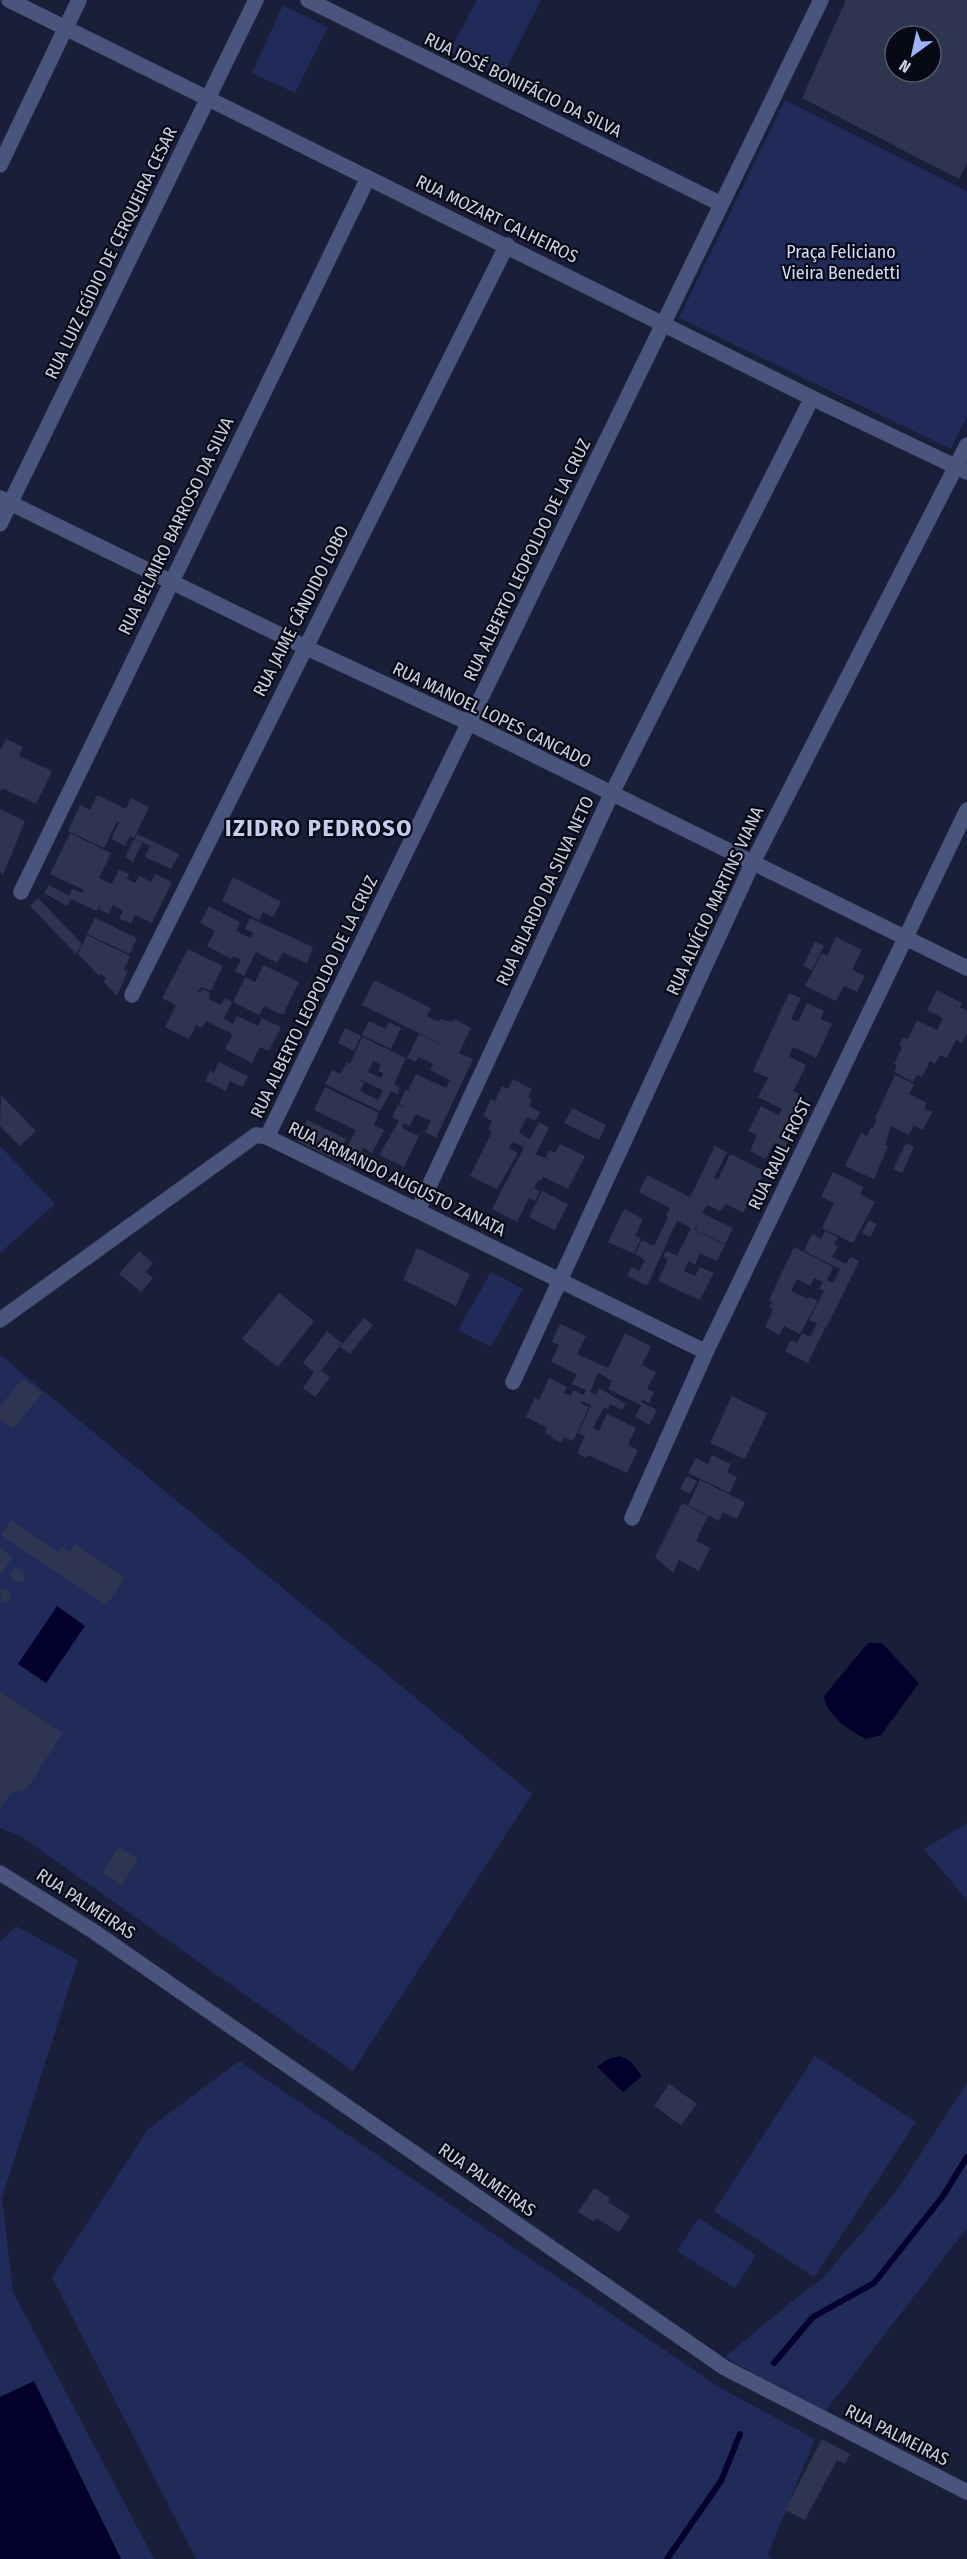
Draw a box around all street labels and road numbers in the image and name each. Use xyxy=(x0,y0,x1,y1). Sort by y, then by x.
street label: RUA JOSÉ BONIFÁCIO DA SILVA xyxy=(421,27,626,143)
street label: RUA LUIZ EGÍDIO DE CERQUEIRA CESAR xyxy=(39,123,182,383)
street label: RUA MOZART CALHEIROS xyxy=(412,170,582,268)
street label: RUA BELMIRO BARROSO DA SILVA xyxy=(114,413,239,639)
street label: RUA ALBERTO LEOPOLDO DE LA CRUZ xyxy=(459,435,595,685)
street label: RUA JAIME CÂNDIDO LOBO xyxy=(248,522,354,700)
street label: RUA MANOEL LOPES CANCADO xyxy=(389,657,595,773)
street label: RUA BILARDO DA SILVA NETO xyxy=(491,793,599,989)
street label: RUA ALVÍCIO MARTINS VIANA xyxy=(661,802,769,999)
street label: RUA ALBERTO LEOPOLDO DE LA CRUZ xyxy=(246,872,382,1122)
street label: RUA RAUL FROST xyxy=(744,1094,817,1213)
street label: RUA ARMANDO AUGUSTO ZANATA xyxy=(285,1117,510,1242)
street label: RUA PALMEIRAS xyxy=(32,1864,140,1944)
street label: RUA PALMEIRAS xyxy=(434,2138,540,2222)
street label: RUA PALMEIRAS xyxy=(841,2399,953,2471)

